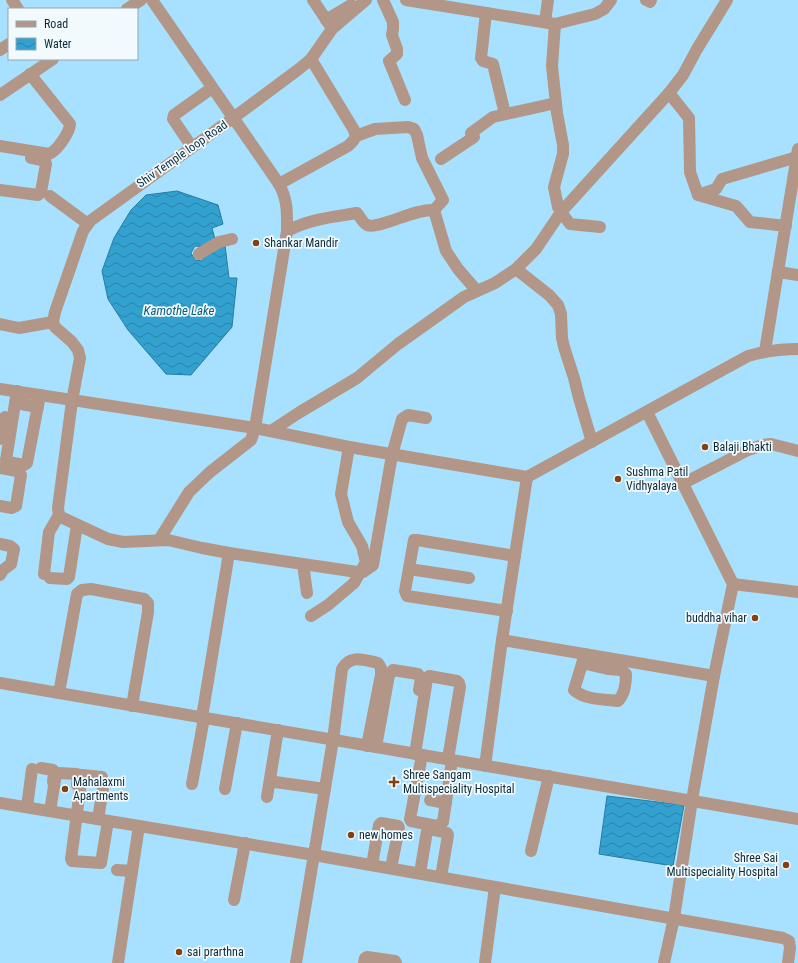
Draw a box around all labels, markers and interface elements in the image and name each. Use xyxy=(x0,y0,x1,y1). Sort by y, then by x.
legend xyxy=(8,8,138,60)
text: Road xyxy=(44,17,68,31)
text: Water xyxy=(44,37,72,51)
street label: Shiv Temple loop Road xyxy=(134,117,230,191)
place label: Shankar Mandir xyxy=(264,236,338,250)
marker: Shankar Mandir xyxy=(251,238,261,248)
water label: Kamothe Lake xyxy=(144,303,215,318)
place label: Balaji Bhakti xyxy=(713,440,772,454)
marker: Balaji Bhakti xyxy=(700,442,710,452)
place label: Sushma Patil Vidhyalaya xyxy=(626,465,688,493)
marker: Sushma Patil Vidhyalaya xyxy=(613,474,623,484)
place label: buddha vihar xyxy=(686,611,747,625)
marker: buddha vihar xyxy=(750,613,760,623)
place label: Shree Sangam Multispeciality Hospital xyxy=(403,768,514,796)
place label: Mahalaxmi Apartments xyxy=(73,775,129,803)
marker: Shree Sangam Multispeciality Hospital xyxy=(388,776,400,788)
marker: Mahalaxmi Apartments xyxy=(60,784,70,794)
place label: new homes xyxy=(359,828,413,842)
marker: new homes xyxy=(346,830,356,840)
place label: Shree Sai Multispeciality Hospital xyxy=(667,851,778,879)
marker: Shree Sai Multispeciality Hospital xyxy=(781,860,791,870)
place label: sai prarthna xyxy=(187,945,244,959)
marker: sai prarthna xyxy=(174,947,184,957)

